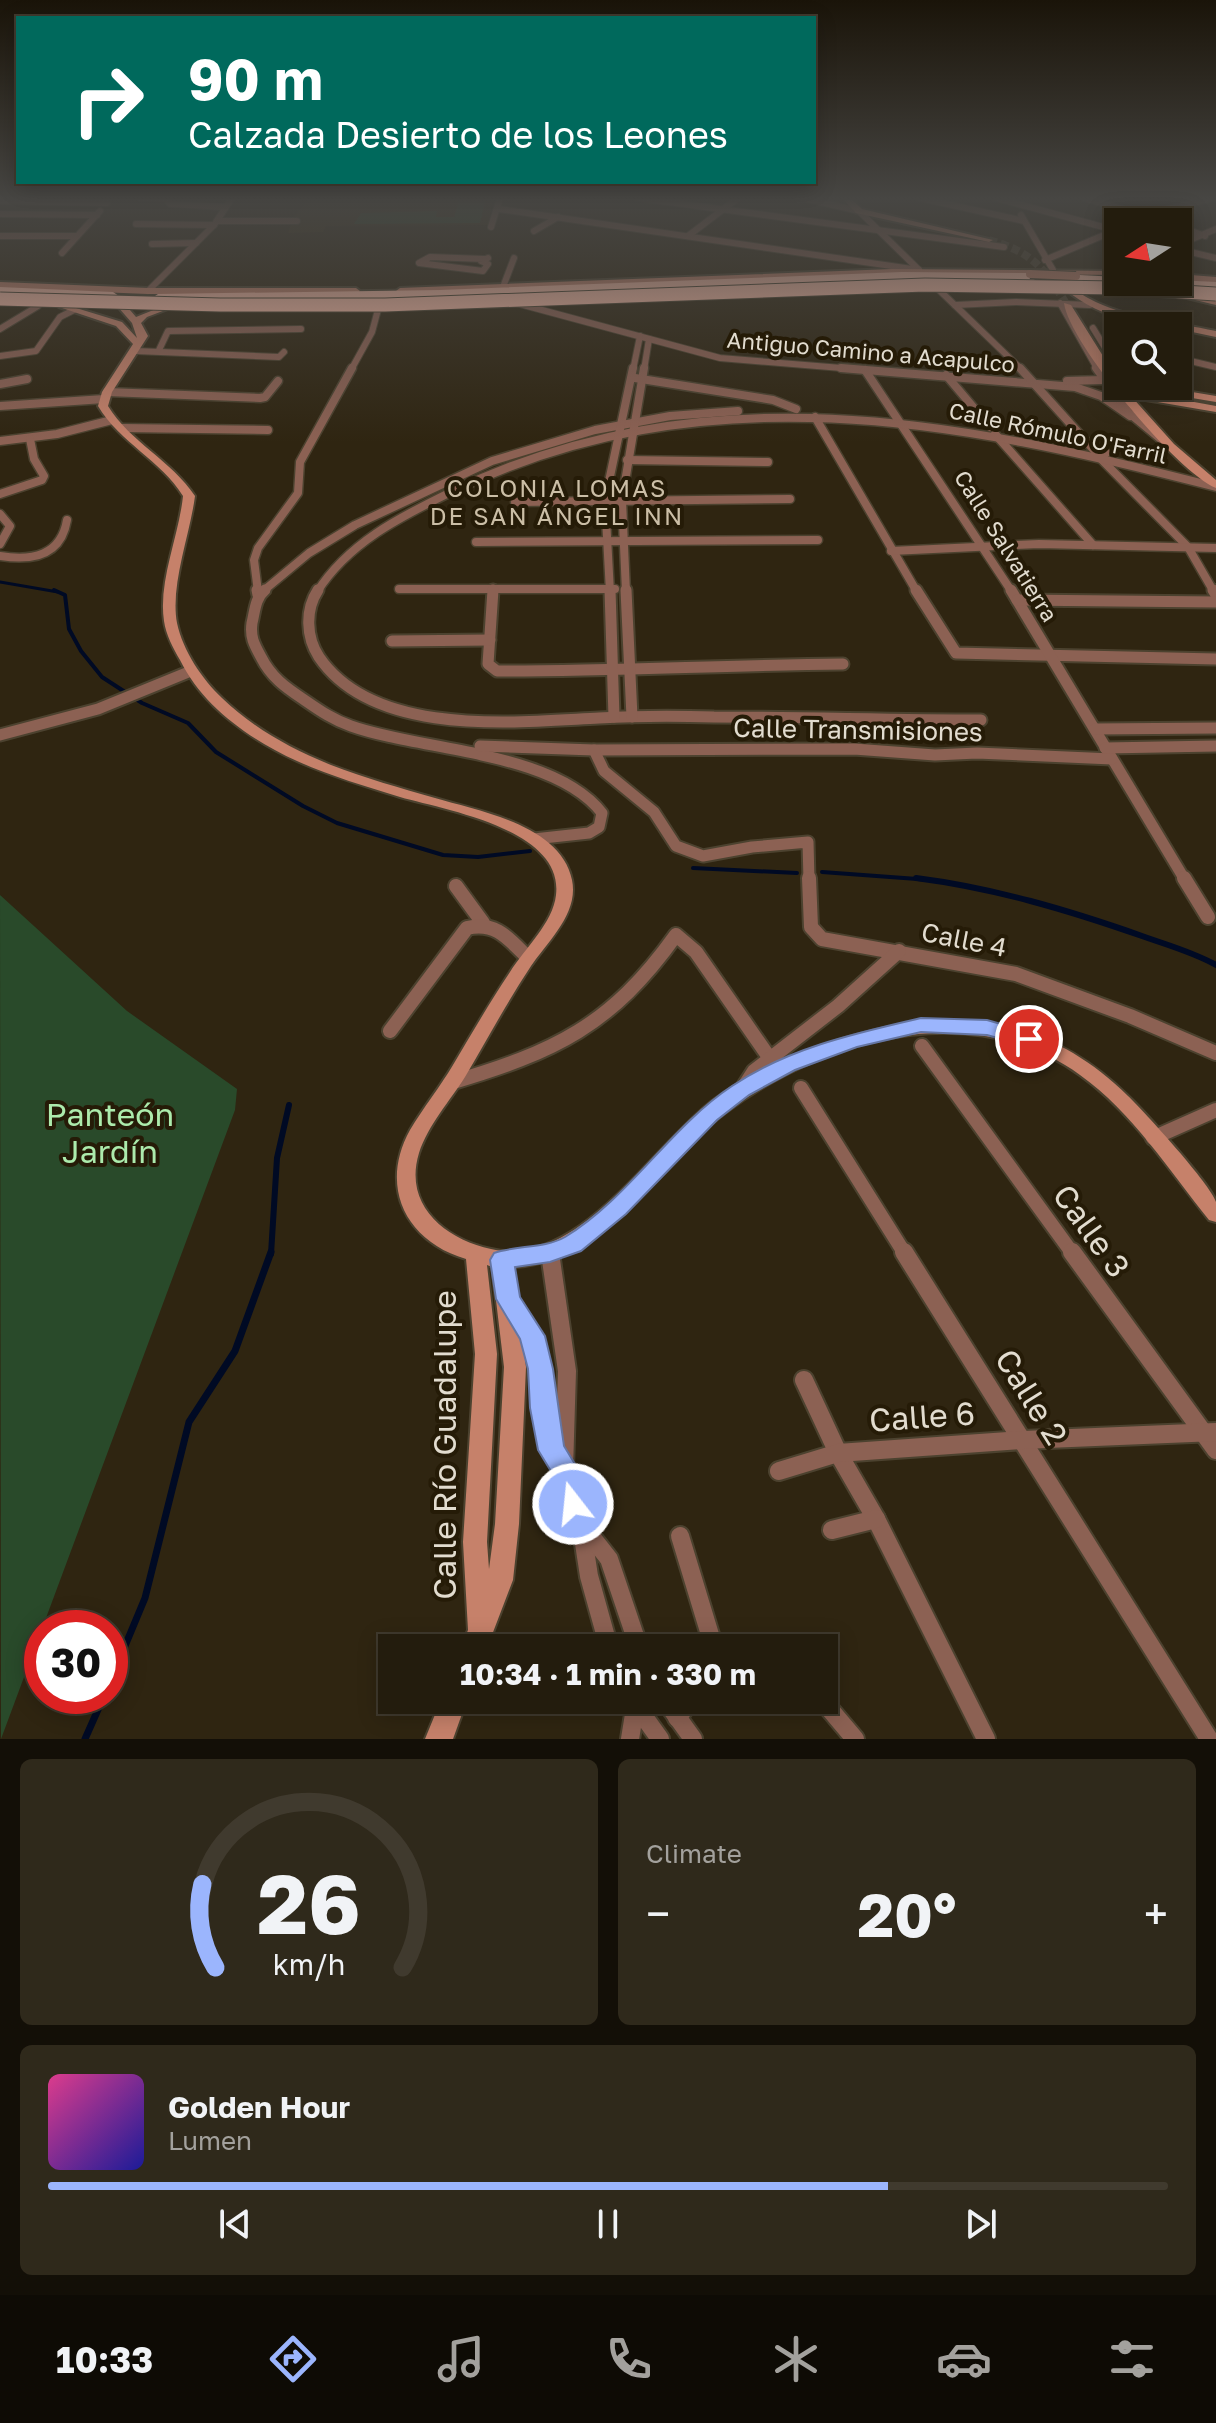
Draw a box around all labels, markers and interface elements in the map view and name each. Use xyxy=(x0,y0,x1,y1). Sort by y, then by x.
text: 90 m xyxy=(188,45,323,112)
icon: right xyxy=(56,48,160,152)
text: Calzada Desierto de los Leones xyxy=(188,113,728,156)
north arrow xyxy=(1104,208,1192,296)
map controls xyxy=(1104,208,1192,400)
button: search xyxy=(1104,312,1192,400)
street label: Antiguo Camino a Acapulco xyxy=(726,325,1016,378)
street label: Calle Rómulo O'Farril xyxy=(947,396,1170,469)
street label: Calle Salvatierra xyxy=(949,465,1064,626)
district label: COLONIA LOMAS DE SAN ÁNGEL INN xyxy=(430,473,684,530)
street label: Calle Transmisiones xyxy=(733,712,983,747)
street label: Calle 4 xyxy=(919,916,1009,963)
pin xyxy=(995,1005,1063,1073)
icon: arrive xyxy=(1007,1017,1051,1061)
park label: Panteón Jardín xyxy=(46,1095,174,1170)
street label: Calle 3 xyxy=(1045,1177,1138,1284)
street label: Calle Río Guadalupe xyxy=(425,1290,463,1600)
street label: Calle 2 xyxy=(988,1342,1076,1451)
street label: Calle 6 xyxy=(868,1393,976,1439)
position arrow xyxy=(531,1462,615,1546)
speed limit sign: 30 xyxy=(24,1610,128,1714)
text: 10:34 · 1 min · 330 m xyxy=(460,1656,756,1692)
text: Climate xyxy=(646,1838,742,1869)
text: 26 xyxy=(257,1852,361,1952)
text: 20° xyxy=(858,1878,957,1950)
text: − xyxy=(646,1887,670,1940)
text: + xyxy=(1144,1887,1168,1940)
text: km/h xyxy=(273,1947,345,1981)
text: Golden Hour xyxy=(168,2089,350,2125)
text: Lumen xyxy=(168,2125,252,2156)
icon: previous xyxy=(213,2202,257,2246)
icon: pause xyxy=(586,2202,630,2246)
icon: next xyxy=(959,2202,1003,2246)
icon: directions xyxy=(265,2331,321,2387)
icon: music xyxy=(433,2331,489,2387)
icon: phone xyxy=(601,2331,657,2387)
icon: climate xyxy=(768,2331,824,2387)
icon: car xyxy=(936,2331,992,2387)
icon: filters xyxy=(1104,2331,1160,2387)
text: 10:33 xyxy=(56,2338,153,2381)

